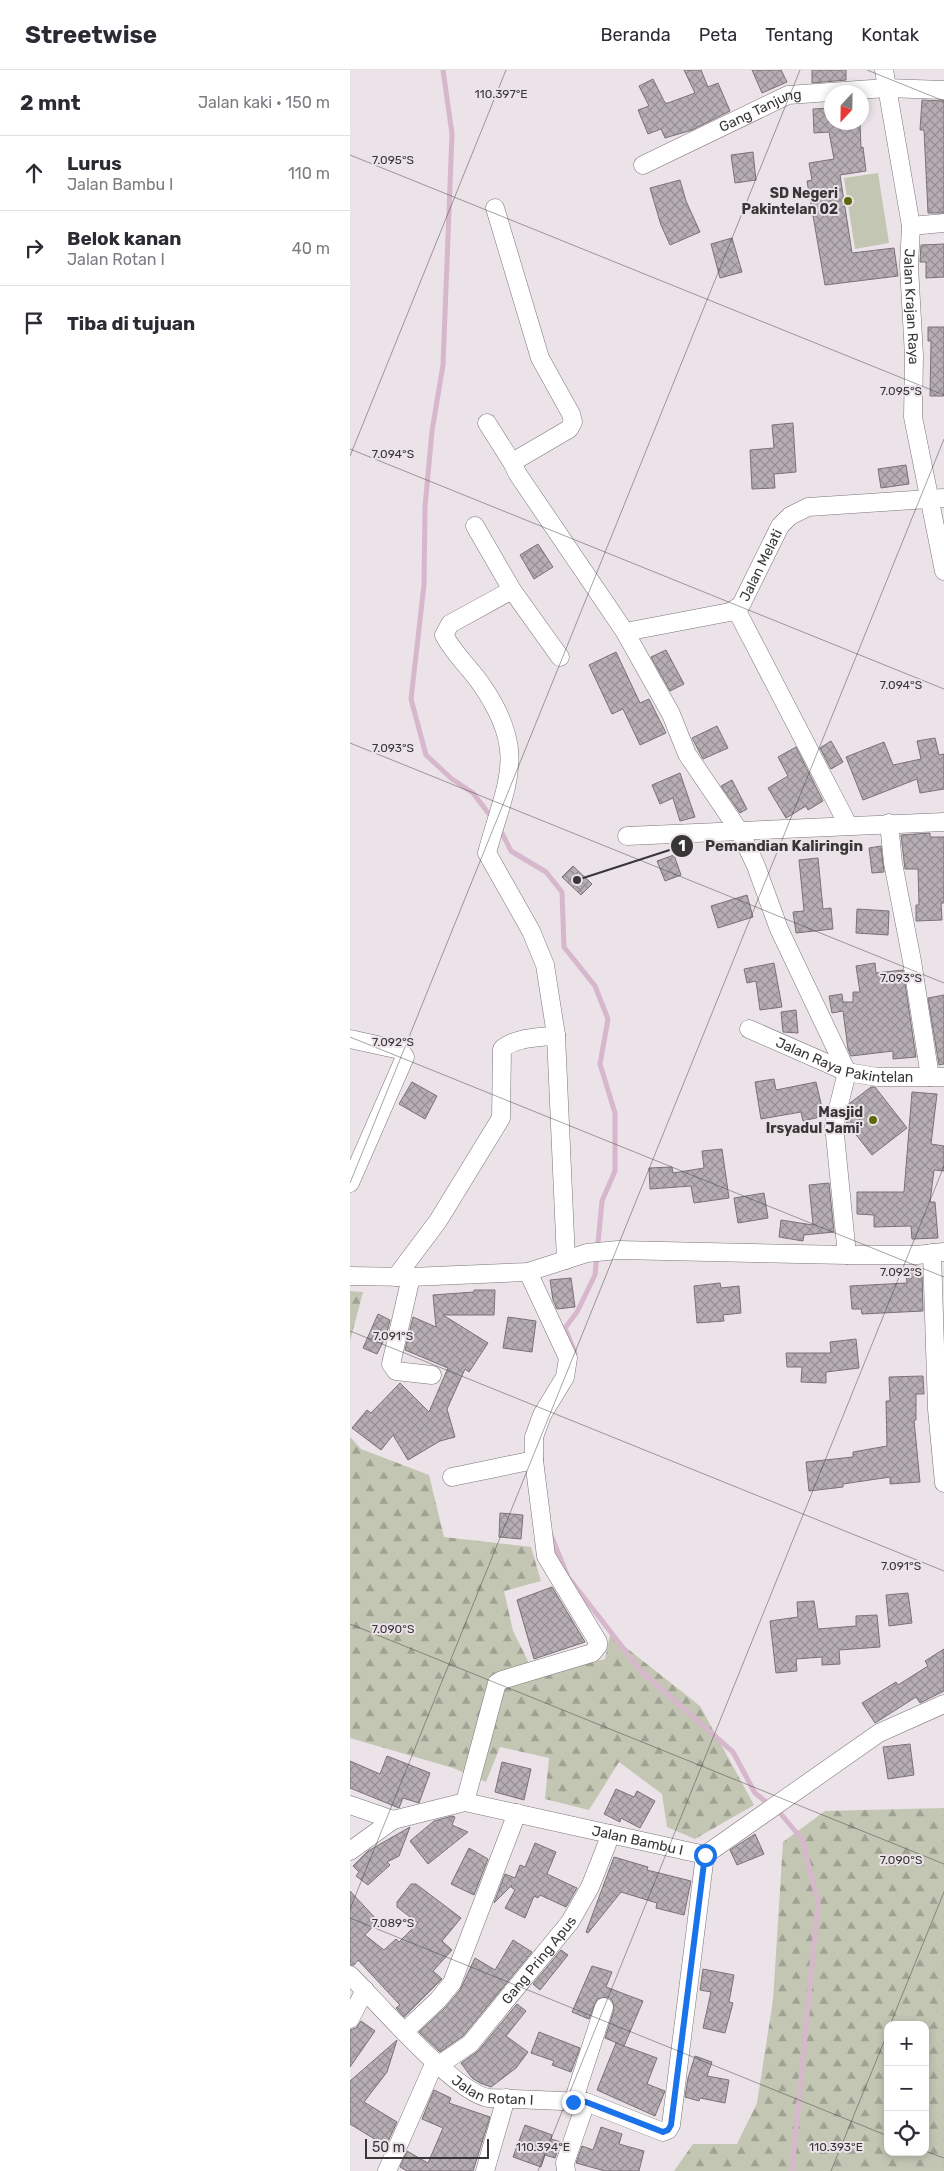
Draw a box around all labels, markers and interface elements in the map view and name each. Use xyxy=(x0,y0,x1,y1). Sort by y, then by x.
text: Streetwise xyxy=(25,21,157,49)
text: Beranda xyxy=(600,24,671,46)
text: Peta xyxy=(699,24,737,46)
text: Tentang xyxy=(765,24,833,46)
text: Kontak xyxy=(861,24,919,46)
north arrow xyxy=(824,85,869,130)
street label: Gang Tanjung xyxy=(716,86,802,136)
text: 110.397°E xyxy=(474,87,528,101)
text: 2 mnt xyxy=(20,90,81,115)
text: Jalan kaki · 150 m xyxy=(198,93,330,112)
text: Lurus xyxy=(67,152,122,175)
text: 7.095°S xyxy=(372,153,414,167)
icon: ahead xyxy=(20,159,48,187)
text: 110 m xyxy=(288,164,330,183)
text: Jalan Bambu I xyxy=(67,175,173,194)
place label: SD Negeri Pakintelan 02 xyxy=(742,185,838,218)
marker: SD Negeri Pakintelan 02 xyxy=(842,195,854,207)
text: Belok kanan xyxy=(67,227,182,250)
icon: right xyxy=(20,234,48,262)
text: 40 m xyxy=(292,239,330,258)
street label: Jalan Krajan Raya xyxy=(900,248,923,365)
text: Jalan Rotan I xyxy=(67,250,165,269)
icon: arrive xyxy=(20,309,48,337)
text: Tiba di tujuan xyxy=(67,312,195,335)
text: 7.095°S xyxy=(880,384,922,398)
text: 7.094°S xyxy=(372,447,414,461)
street label: Jalan Melati xyxy=(736,526,786,604)
text: 7.094°S xyxy=(880,678,922,692)
text: 7.093°S xyxy=(372,741,414,755)
callout: Pemandian Kaliringin xyxy=(670,831,873,861)
text: 1 xyxy=(678,837,686,855)
text: Pemandian Kaliringin xyxy=(705,837,863,855)
text: 7.093°S xyxy=(880,971,922,985)
street label: Jalan Raya Pakintelan xyxy=(773,1033,913,1086)
text: 7.092°S xyxy=(372,1035,414,1049)
place label: Masjid Irsyadul Jami' xyxy=(766,1104,863,1137)
marker: Masjid Irsyadul Jami' xyxy=(867,1114,879,1126)
text: 7.092°S xyxy=(880,1265,922,1279)
text: 7.091°S xyxy=(373,1329,413,1343)
text: 7.091°S xyxy=(881,1559,921,1573)
text: 7.090°S xyxy=(372,1622,414,1636)
street label: Jalan Bambu I xyxy=(590,1822,685,1858)
route start xyxy=(694,1844,717,1867)
text: 7.090°S xyxy=(880,1853,922,1867)
street label: Gang Pring Apus xyxy=(498,1913,580,2007)
text: 7.089°S xyxy=(372,1916,414,1930)
map controls xyxy=(884,2021,929,2156)
button: + xyxy=(884,2021,929,2066)
button: − xyxy=(884,2066,929,2111)
street label: Jalan Rotan I xyxy=(448,2071,534,2108)
route end xyxy=(562,2091,585,2114)
button: locate xyxy=(884,2111,929,2156)
scale bar xyxy=(365,2136,489,2159)
text: 50 m xyxy=(372,2139,405,2156)
text: 110.394°E xyxy=(516,2140,570,2154)
text: 110.393°E xyxy=(809,2140,863,2154)

